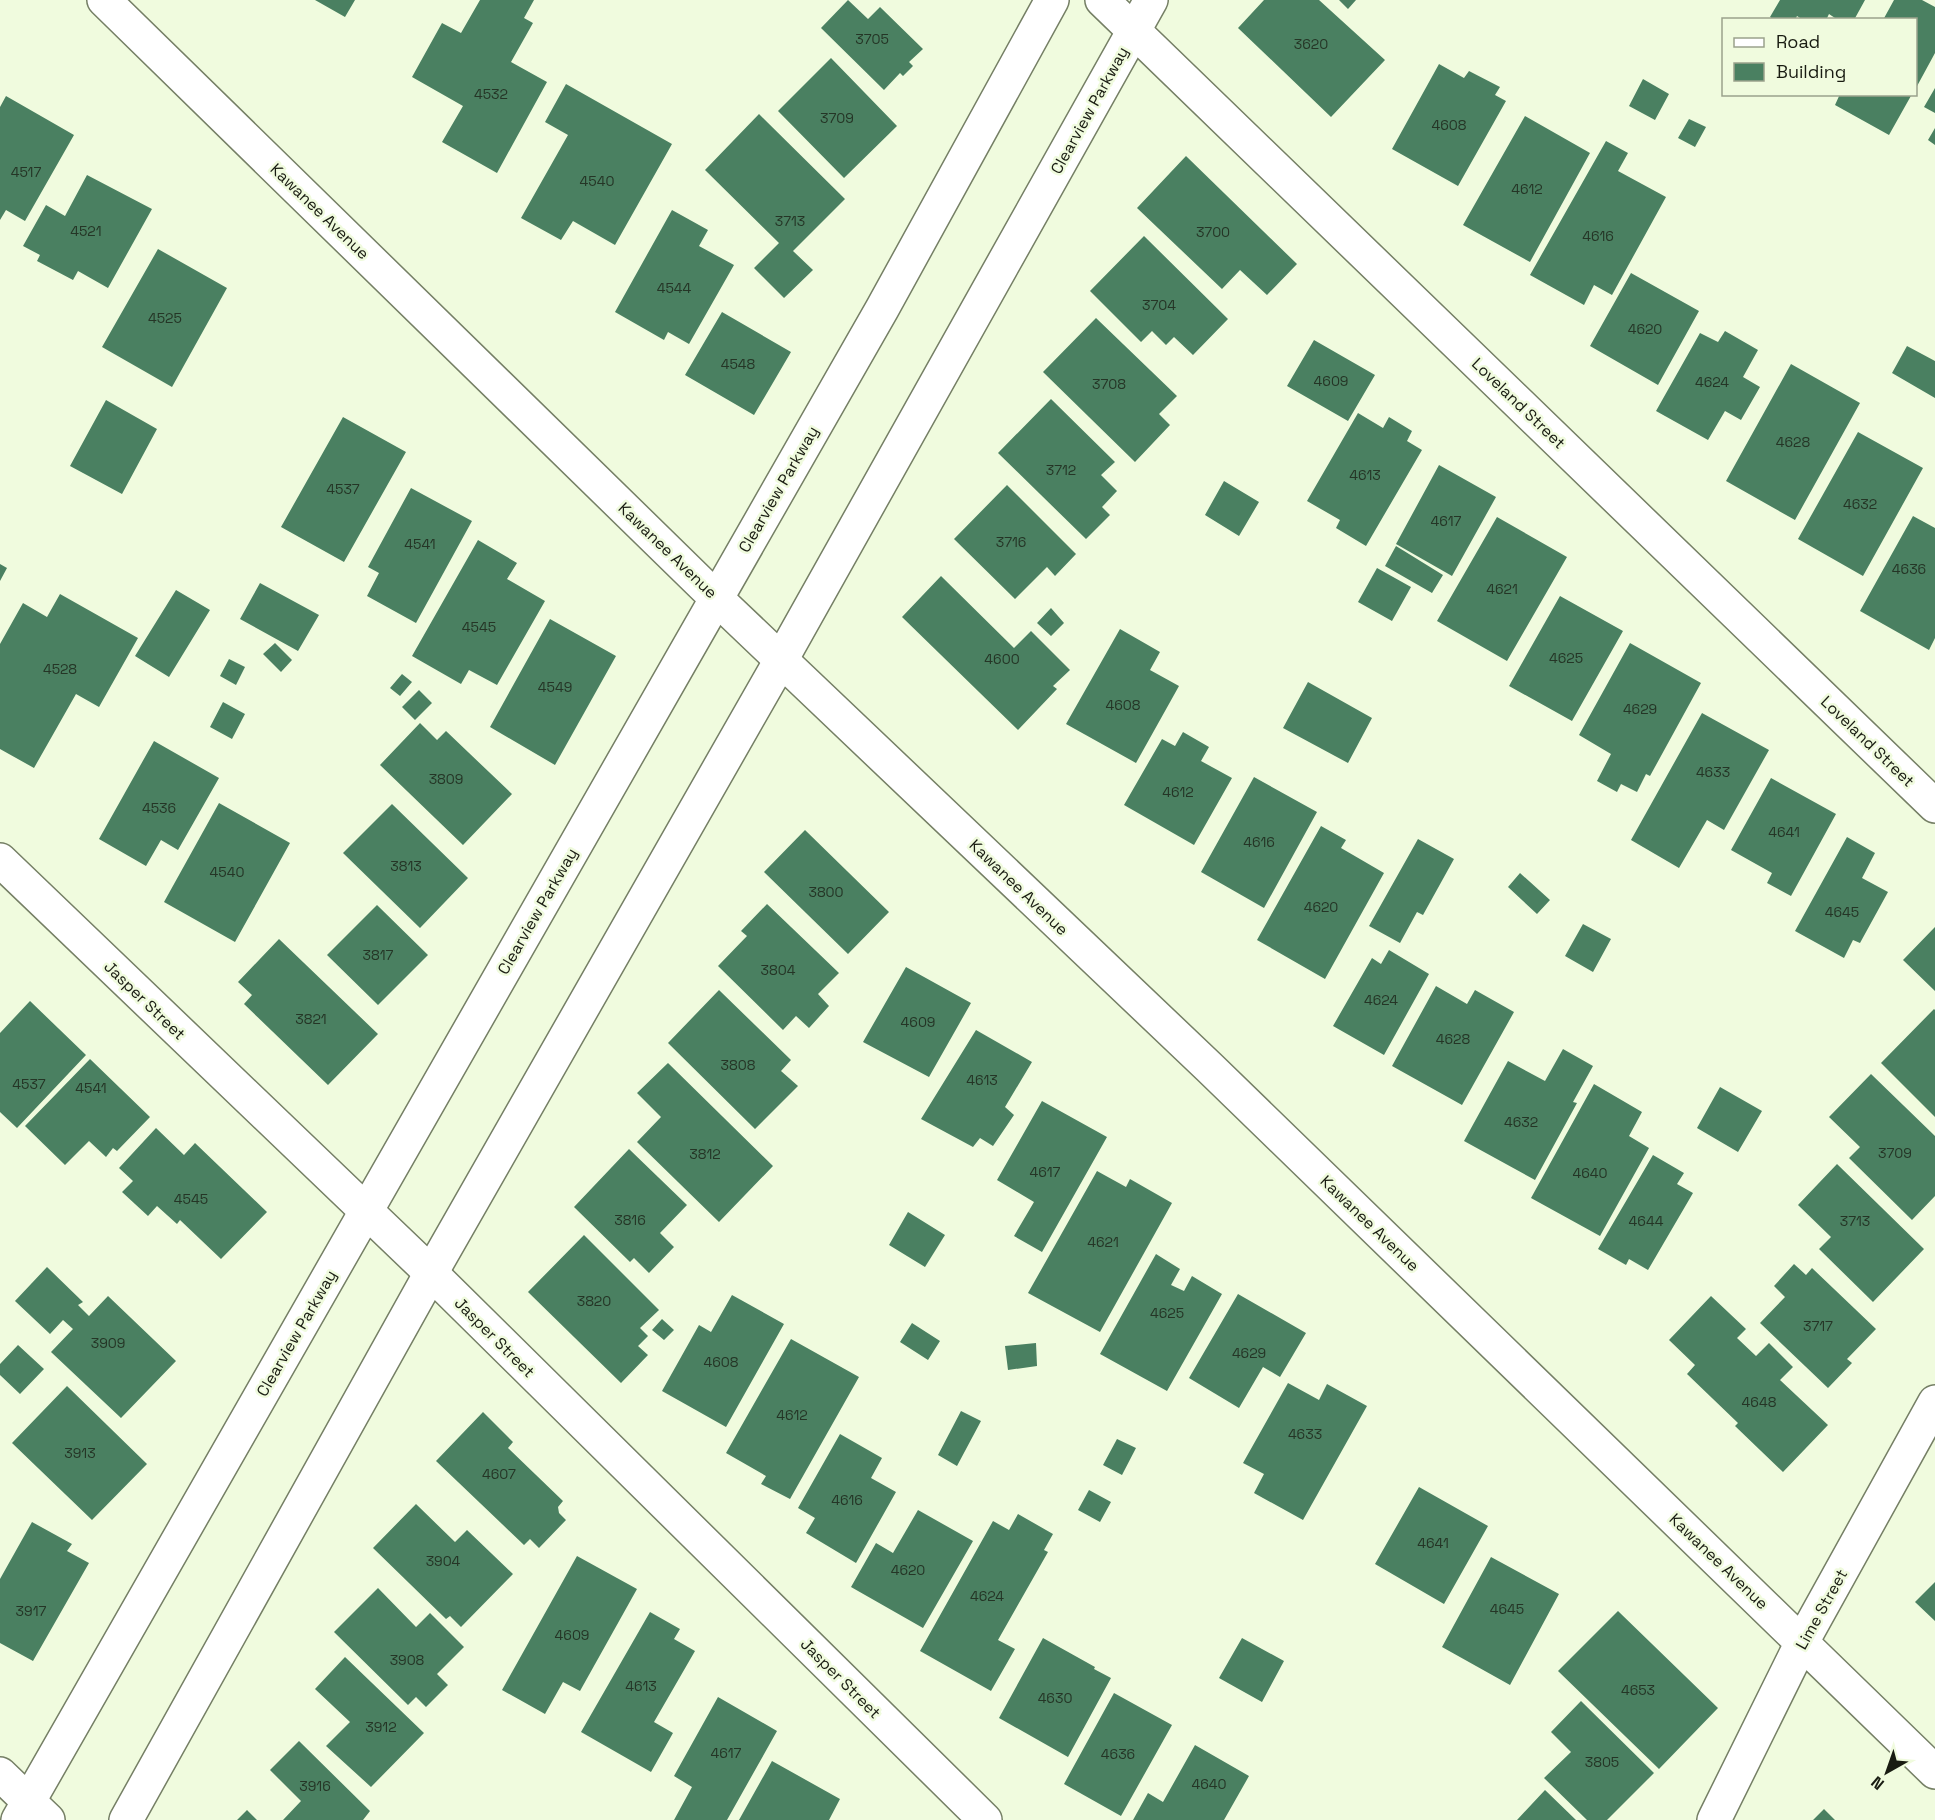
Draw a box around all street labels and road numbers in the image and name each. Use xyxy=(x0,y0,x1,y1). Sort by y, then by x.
street label: Clearview Parkway xyxy=(1046,43,1133,178)
street label: Kawanee Avenue xyxy=(266,159,374,264)
street label: Loveland Street xyxy=(1467,353,1570,453)
street label: Clearview Parkway xyxy=(734,422,823,556)
street label: Kawanee Avenue xyxy=(614,498,722,603)
street label: Loveland Street xyxy=(1816,691,1919,791)
street label: Kawanee Avenue xyxy=(965,835,1073,940)
street label: Clearview Parkway xyxy=(493,844,582,978)
street label: Jasper Street xyxy=(99,956,190,1045)
street label: Kawanee Avenue xyxy=(1316,1171,1424,1276)
street label: Clearview Parkway xyxy=(252,1266,341,1400)
street label: Jasper Street xyxy=(450,1293,539,1382)
street label: Kawanee Avenue xyxy=(1665,1509,1773,1614)
street label: Lime Street xyxy=(1791,1565,1852,1653)
street label: Jasper Street xyxy=(796,1634,885,1723)

